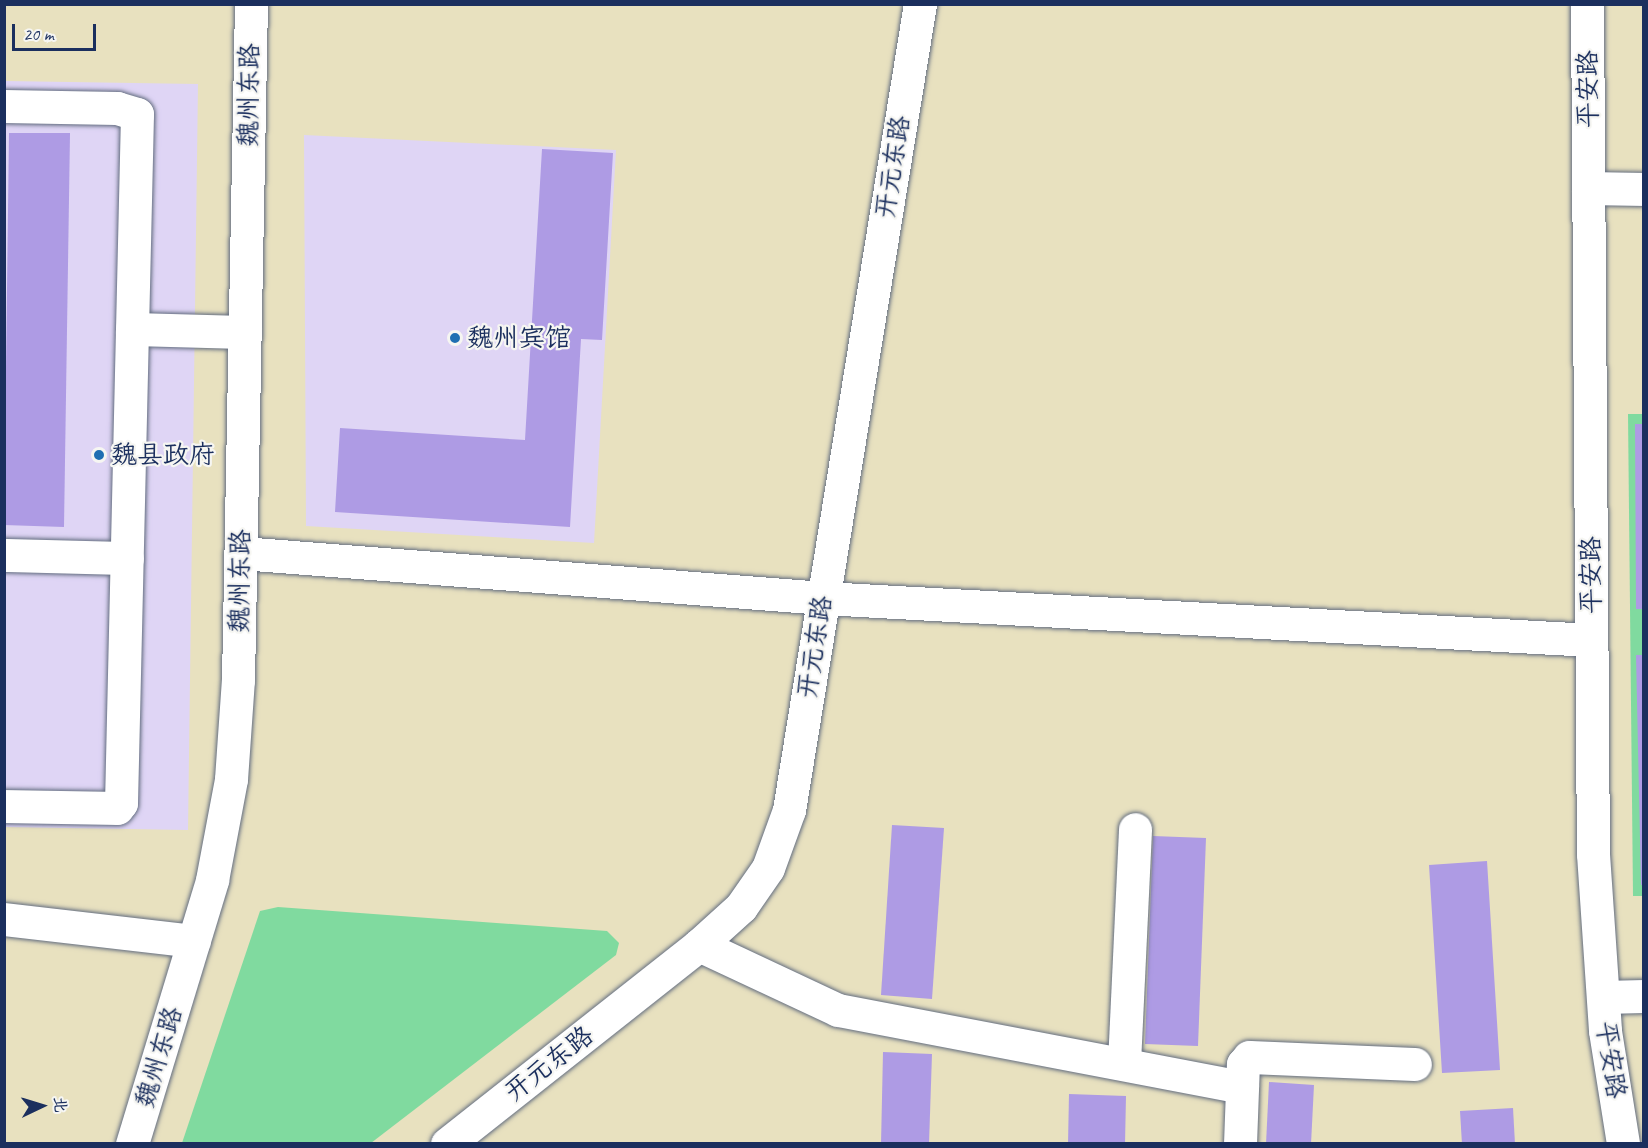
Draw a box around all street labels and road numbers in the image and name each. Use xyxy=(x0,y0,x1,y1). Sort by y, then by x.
street label: 魏州东路 xyxy=(232,43,266,147)
street label: 平安路 xyxy=(1572,50,1604,128)
street label: 开元东路 xyxy=(869,113,917,221)
street label: 魏州东路 xyxy=(223,529,257,633)
street label: 平安路 xyxy=(1575,536,1607,614)
street label: 开元东路 xyxy=(791,593,839,701)
street label: 魏州东路 xyxy=(129,1003,189,1111)
street label: 平安路 xyxy=(1590,1019,1632,1101)
street label: 开元东路 xyxy=(498,1020,600,1108)

